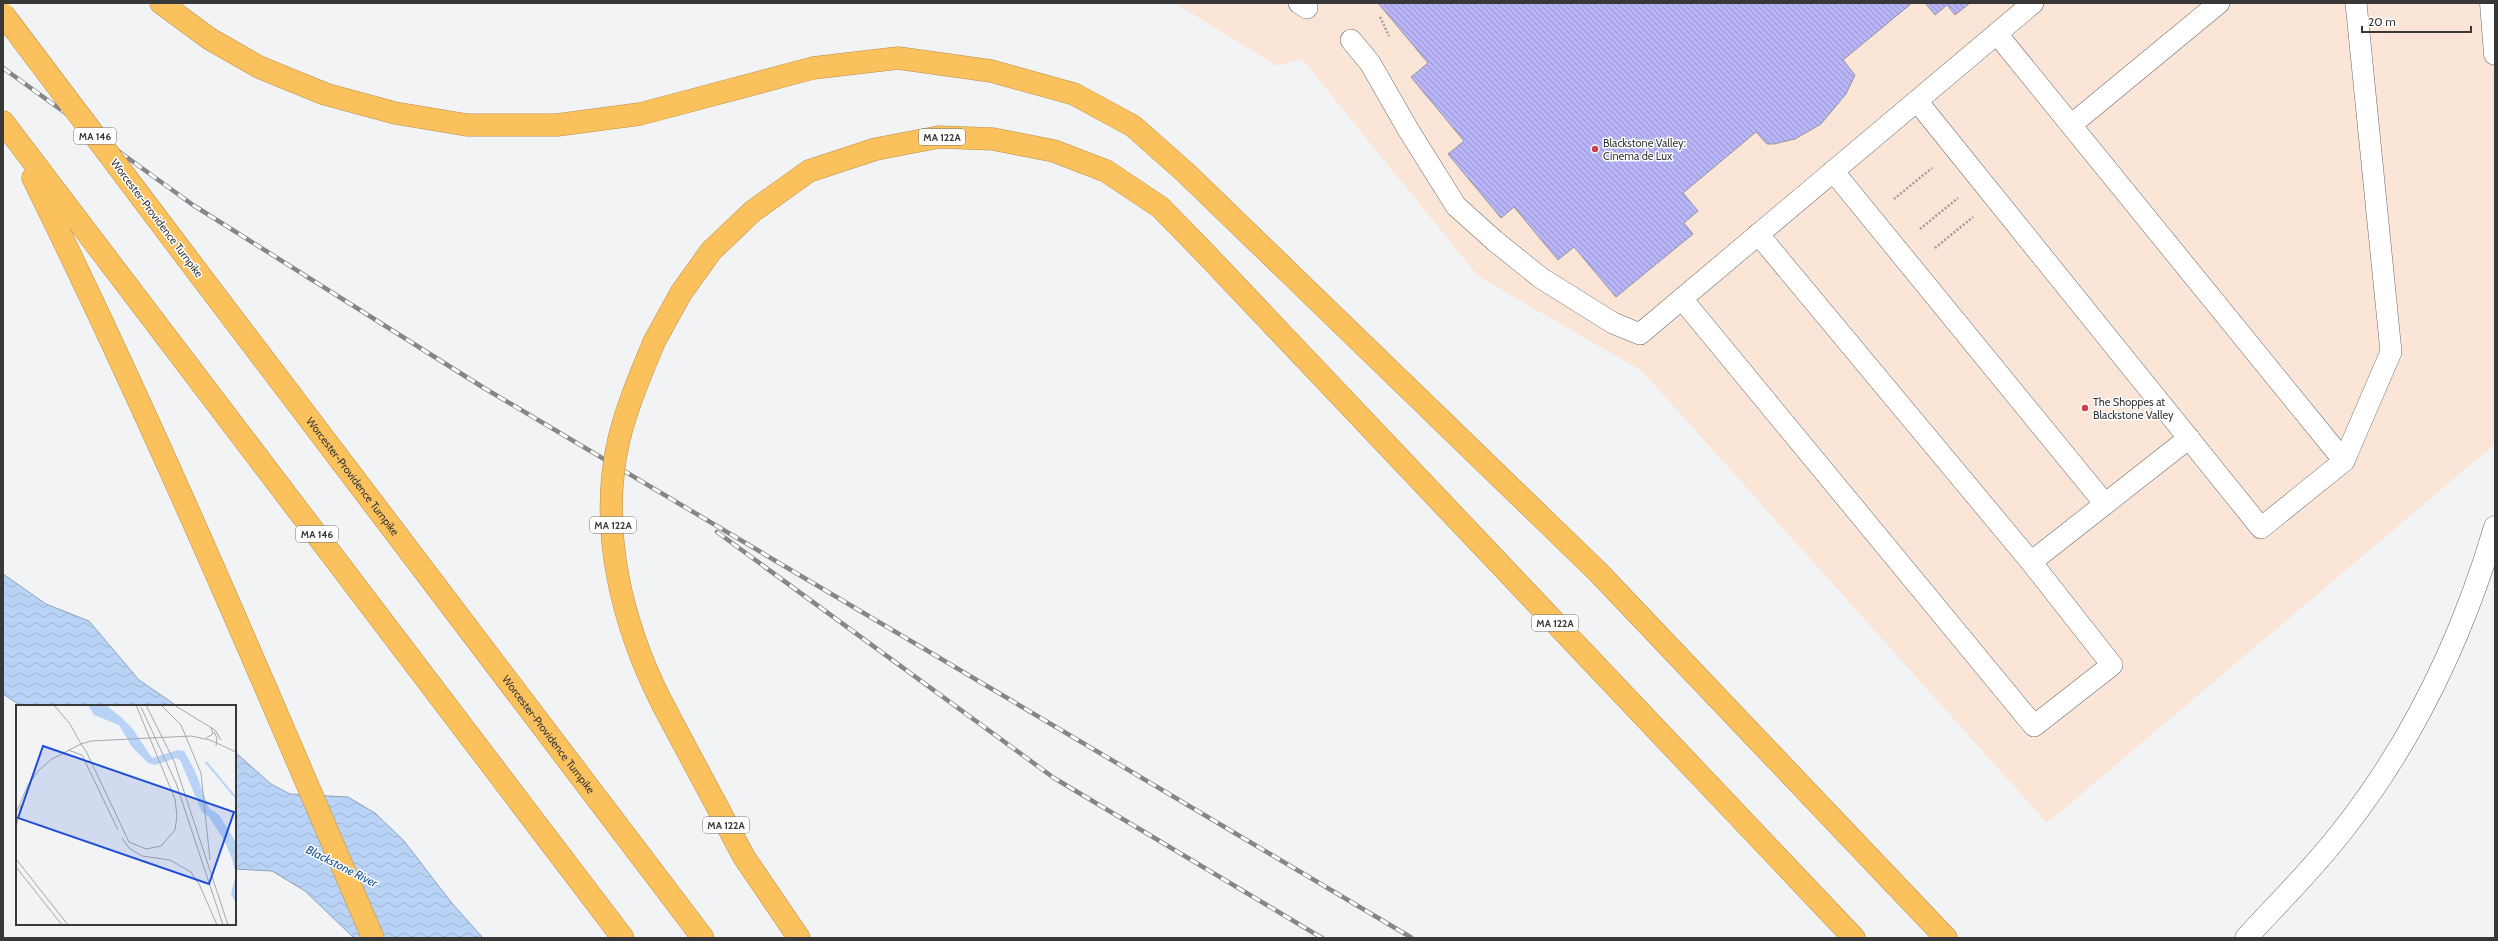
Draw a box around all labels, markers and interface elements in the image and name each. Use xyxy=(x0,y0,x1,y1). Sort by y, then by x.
scale bar xyxy=(2362,8,2471,34)
text: 20 m xyxy=(2368,14,2396,29)
road number: MA 146 xyxy=(74,128,116,144)
road number: MA 122A xyxy=(919,129,965,145)
place label: Blackstone Valley: Cinema de Lux xyxy=(1603,136,1686,163)
marker: Blackstone Valley: Cinema de Lux xyxy=(1590,144,1600,154)
street label: Worcester-Providence Turnpike xyxy=(108,156,206,280)
place label: The Shoppes at Blackstone Valley xyxy=(2093,395,2174,422)
marker: The Shoppes at Blackstone Valley xyxy=(2080,403,2090,413)
street label: Worcester-Providence Turnpike xyxy=(303,414,402,539)
road number: MA 122A xyxy=(590,517,636,533)
road number: MA 146 xyxy=(296,526,338,542)
road number: MA 122A xyxy=(1532,615,1578,631)
street label: Worcester-Providence Turnpike xyxy=(499,672,598,797)
inset map xyxy=(16,705,236,925)
road number: MA 122A xyxy=(703,817,749,833)
water label: Blackstone River xyxy=(304,842,381,891)

